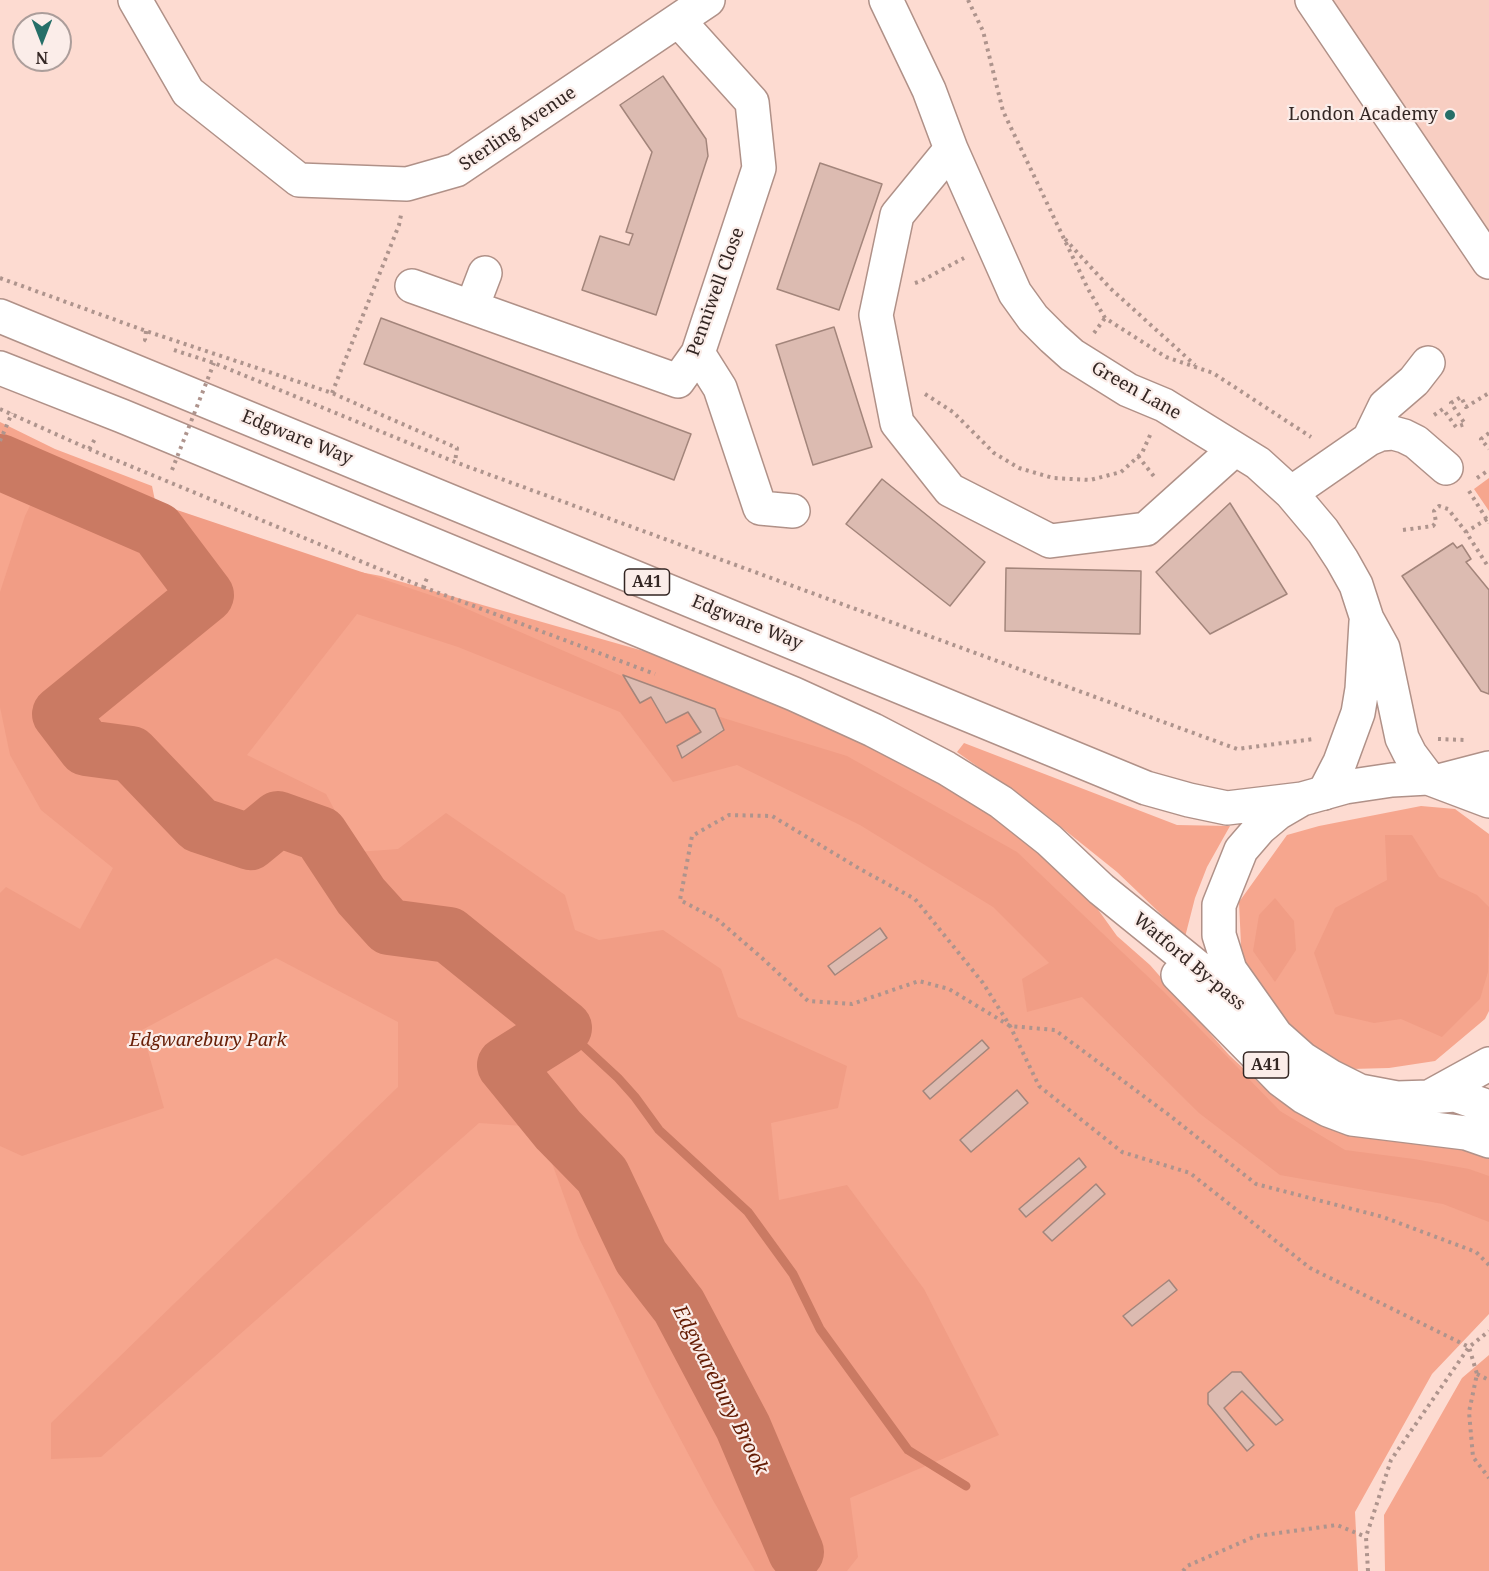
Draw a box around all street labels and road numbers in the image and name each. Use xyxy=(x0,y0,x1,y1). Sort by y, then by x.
street label: Sterling Avenue xyxy=(456,82,580,176)
street label: Penniwell Close xyxy=(683,225,749,359)
street label: Green Lane xyxy=(1087,357,1185,425)
street label: Edgware Way xyxy=(238,406,356,470)
road number: A41 xyxy=(624,569,670,595)
street label: Edgware Way xyxy=(688,591,806,655)
street label: Watford By-pass xyxy=(1128,909,1250,1015)
road number: A41 xyxy=(1244,1052,1288,1078)

